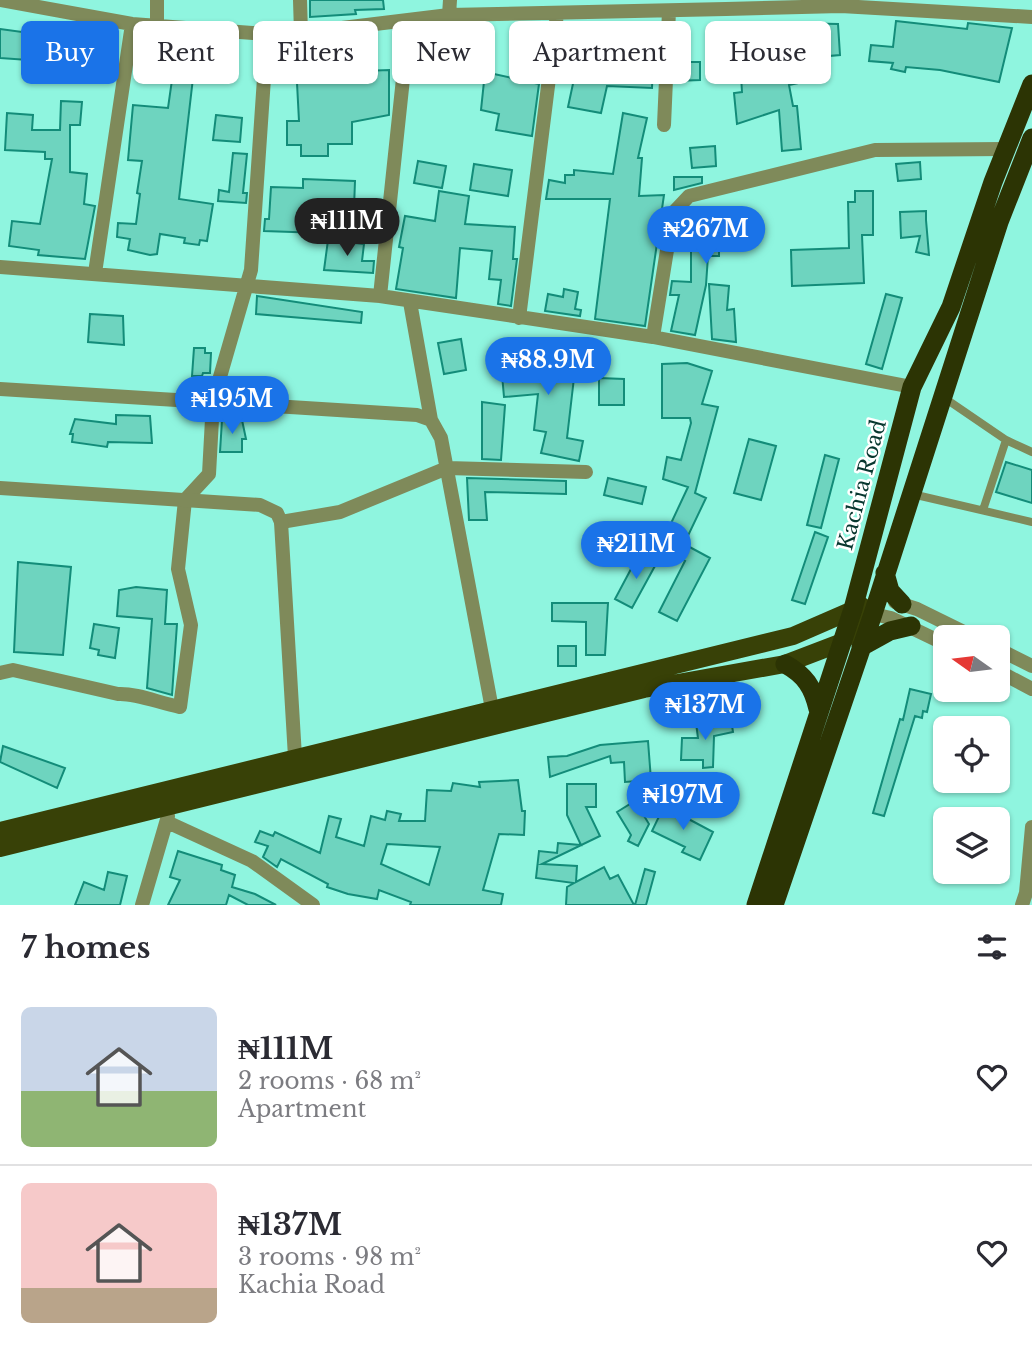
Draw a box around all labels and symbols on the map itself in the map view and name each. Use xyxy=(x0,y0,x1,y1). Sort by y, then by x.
pin: ₦111M xyxy=(298,198,396,258)
pin: ₦267M xyxy=(657,206,755,266)
pin: ₦88.9M xyxy=(491,338,605,397)
pin: ₦195M xyxy=(183,376,281,436)
street label: Kachia Road xyxy=(832,417,892,553)
pin: ₦211M xyxy=(587,522,685,581)
north arrow xyxy=(933,625,1010,702)
pin: ₦137M xyxy=(656,682,754,742)
pin: ₦197M xyxy=(634,772,732,832)

